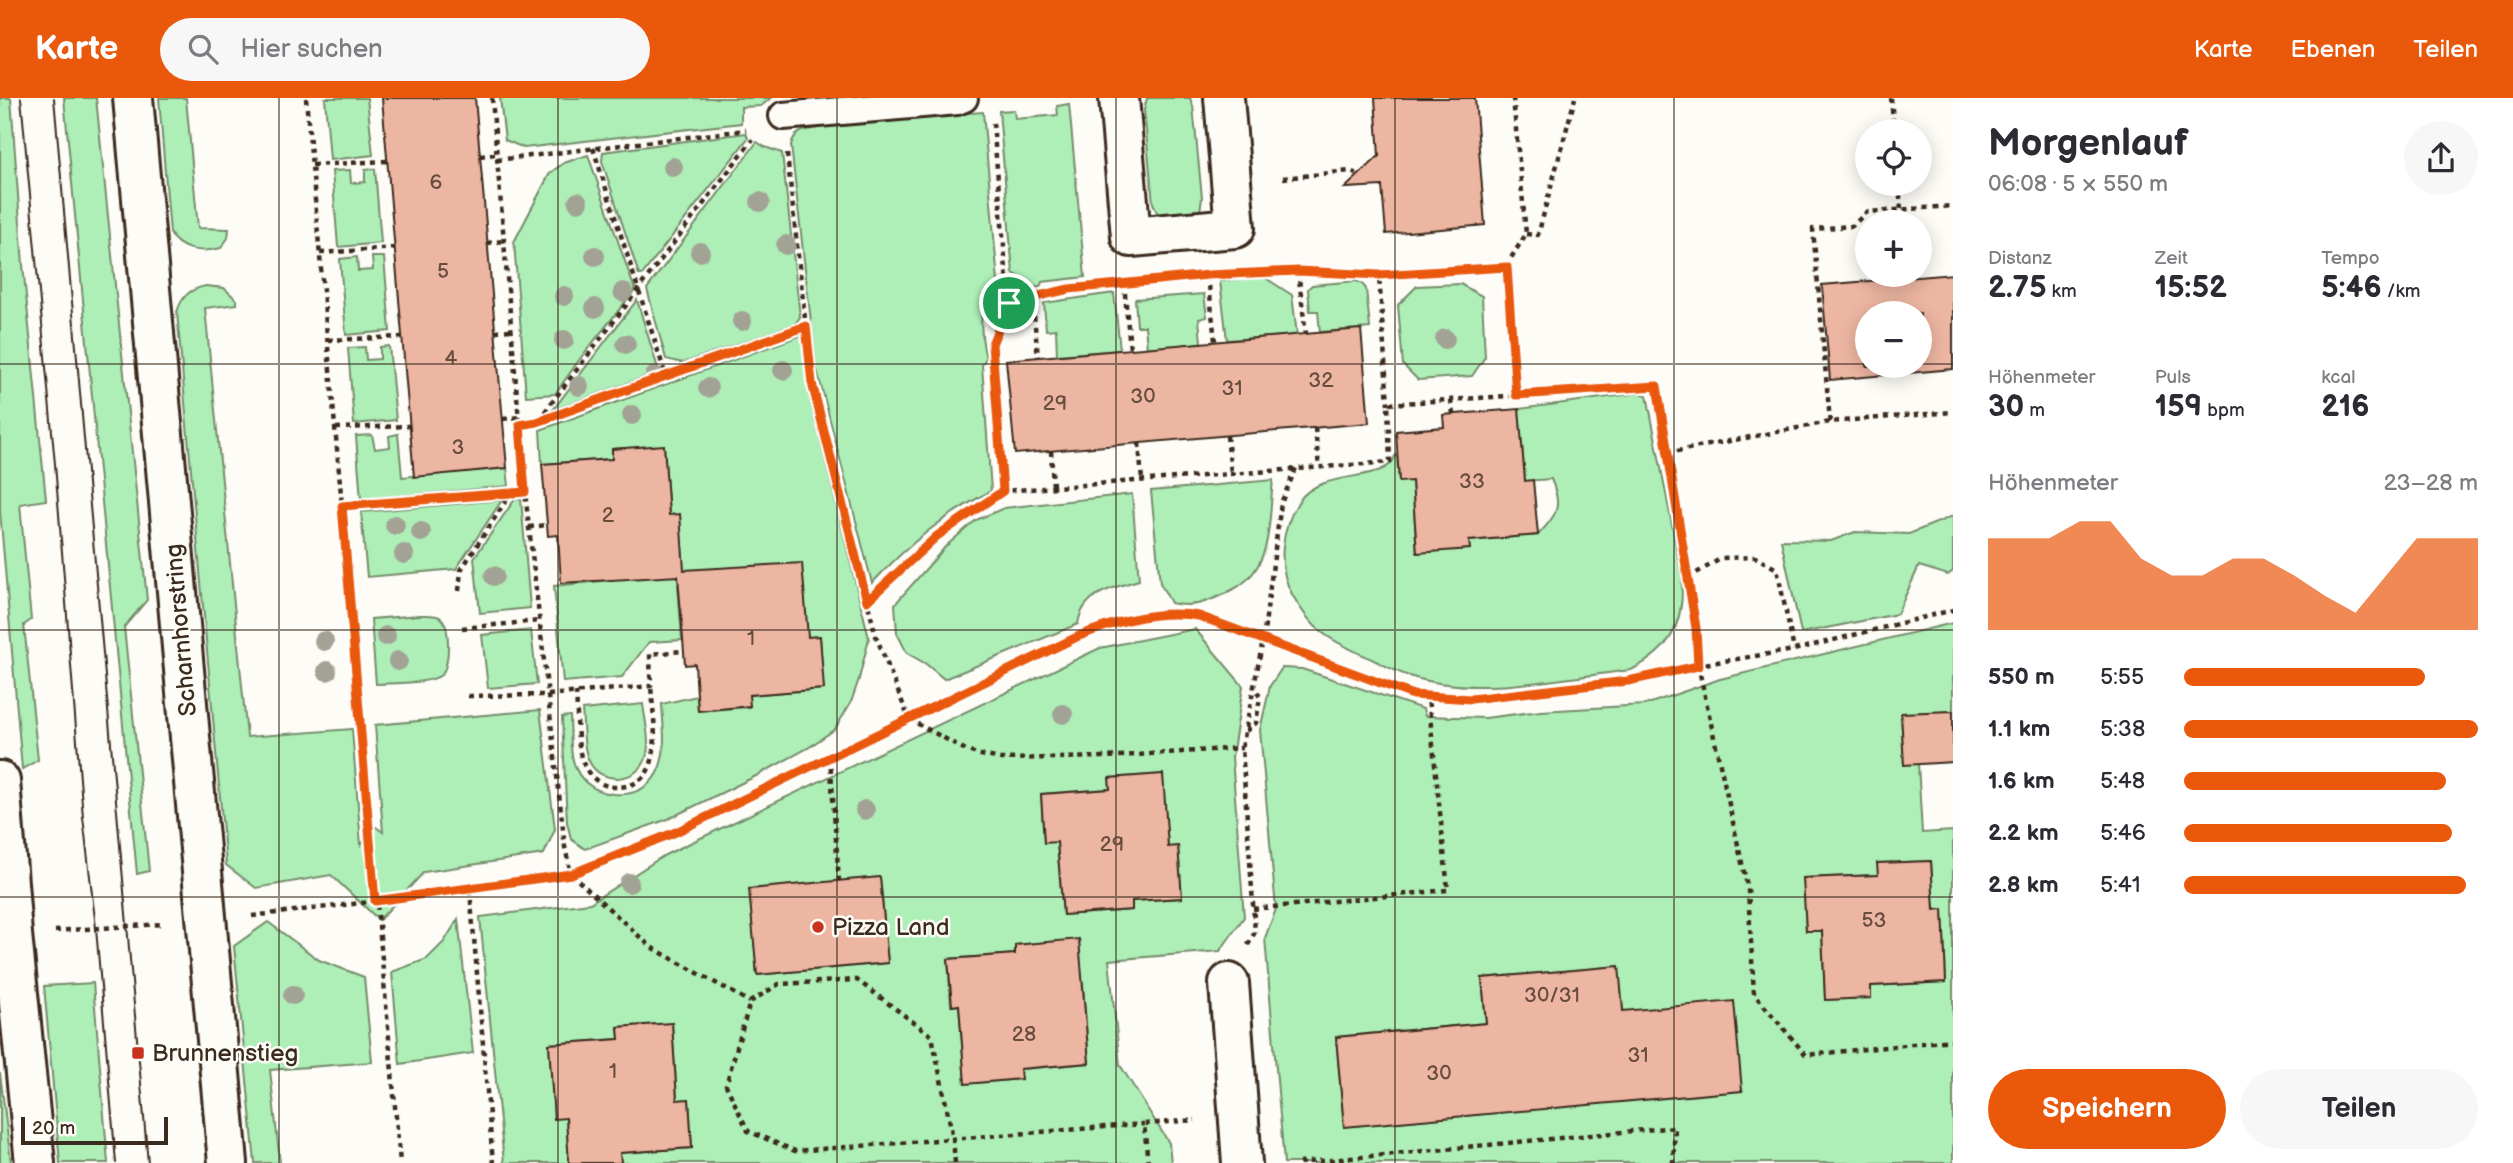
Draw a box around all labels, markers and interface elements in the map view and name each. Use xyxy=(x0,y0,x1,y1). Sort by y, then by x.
search box xyxy=(160,18,650,81)
text: Karte xyxy=(35,29,118,69)
icon: search xyxy=(184,30,222,68)
text: Hier suchen xyxy=(240,34,383,65)
text: Karte xyxy=(2194,35,2252,64)
text: Ebenen xyxy=(2290,35,2375,64)
text: Teilen xyxy=(2413,35,2478,64)
map controls xyxy=(1855,119,1932,378)
button: locate xyxy=(1855,119,1932,196)
text: Morgenlauf xyxy=(1988,121,2188,166)
button: share xyxy=(2404,121,2478,195)
house number: 6 xyxy=(430,170,443,195)
text: 06:08 · 5 × 550 m xyxy=(1988,170,2168,198)
button: + xyxy=(1855,210,1932,287)
text: Distanz xyxy=(1988,247,2052,270)
text: Zeit xyxy=(2155,247,2188,270)
text: Tempo xyxy=(2321,247,2380,270)
house number: 5 xyxy=(437,259,449,284)
text: 2.75 xyxy=(1988,270,2046,306)
text: 15:52 xyxy=(2155,270,2227,306)
text: 5:46 xyxy=(2321,270,2382,306)
pin xyxy=(979,273,1039,333)
text: km xyxy=(2046,280,2077,303)
text: /km xyxy=(2382,280,2420,303)
icon: arrive xyxy=(990,284,1028,322)
button: − xyxy=(1855,301,1932,378)
house number: 4 xyxy=(445,346,458,371)
text: Höhenmeter xyxy=(1988,366,2095,389)
text: Puls xyxy=(2155,366,2191,389)
text: kcal xyxy=(2321,366,2355,389)
house number: 32 xyxy=(1308,368,1334,393)
house number: 31 xyxy=(1221,376,1243,401)
house number: 30 xyxy=(1130,384,1156,409)
text: 30 xyxy=(1988,389,2024,425)
text: 159 xyxy=(2155,389,2202,425)
text: 216 xyxy=(2321,389,2369,425)
house number: 29 xyxy=(1043,391,1067,416)
text: m xyxy=(2024,399,2045,422)
text: bpm xyxy=(2202,399,2245,422)
house number: 3 xyxy=(452,435,464,460)
house number: 33 xyxy=(1459,469,1485,494)
text: Höhenmeter xyxy=(1988,469,2118,497)
text: 23–28 m xyxy=(2383,469,2478,497)
house number: 2 xyxy=(602,503,615,528)
street label: Scharnhorstring xyxy=(159,543,203,717)
house number: 1 xyxy=(747,626,755,651)
text: 550 m xyxy=(1988,663,2055,691)
text: 5:55 xyxy=(2100,663,2144,691)
text: 1.1 km xyxy=(1988,715,2050,743)
text: 5:38 xyxy=(2100,715,2145,743)
text: 1.6 km xyxy=(1988,767,2055,795)
text: 5:48 xyxy=(2100,767,2145,795)
text: 2.2 km xyxy=(1988,819,2059,847)
text: 5:46 xyxy=(2100,819,2146,847)
house number: 29 xyxy=(1100,832,1124,857)
text: 2.8 km xyxy=(1988,871,2059,899)
text: 5:41 xyxy=(2100,871,2141,899)
house number: 53 xyxy=(1862,908,1886,933)
place label: Pizza Land xyxy=(832,913,949,942)
marker: Pizza Land xyxy=(810,919,826,935)
house number: 30/31 xyxy=(1524,983,1580,1008)
house number: 28 xyxy=(1012,1022,1036,1047)
place label: Brunnenstieg xyxy=(152,1039,298,1068)
house number: 31 xyxy=(1627,1043,1649,1068)
marker: Brunnenstieg xyxy=(130,1045,146,1061)
house number: 1 xyxy=(609,1059,617,1084)
house number: 30 xyxy=(1426,1061,1452,1086)
button: Speichern xyxy=(1988,1069,2226,1149)
button: Teilen xyxy=(2240,1069,2478,1149)
scale bar xyxy=(21,1114,168,1146)
text: 20 m xyxy=(32,1117,75,1140)

